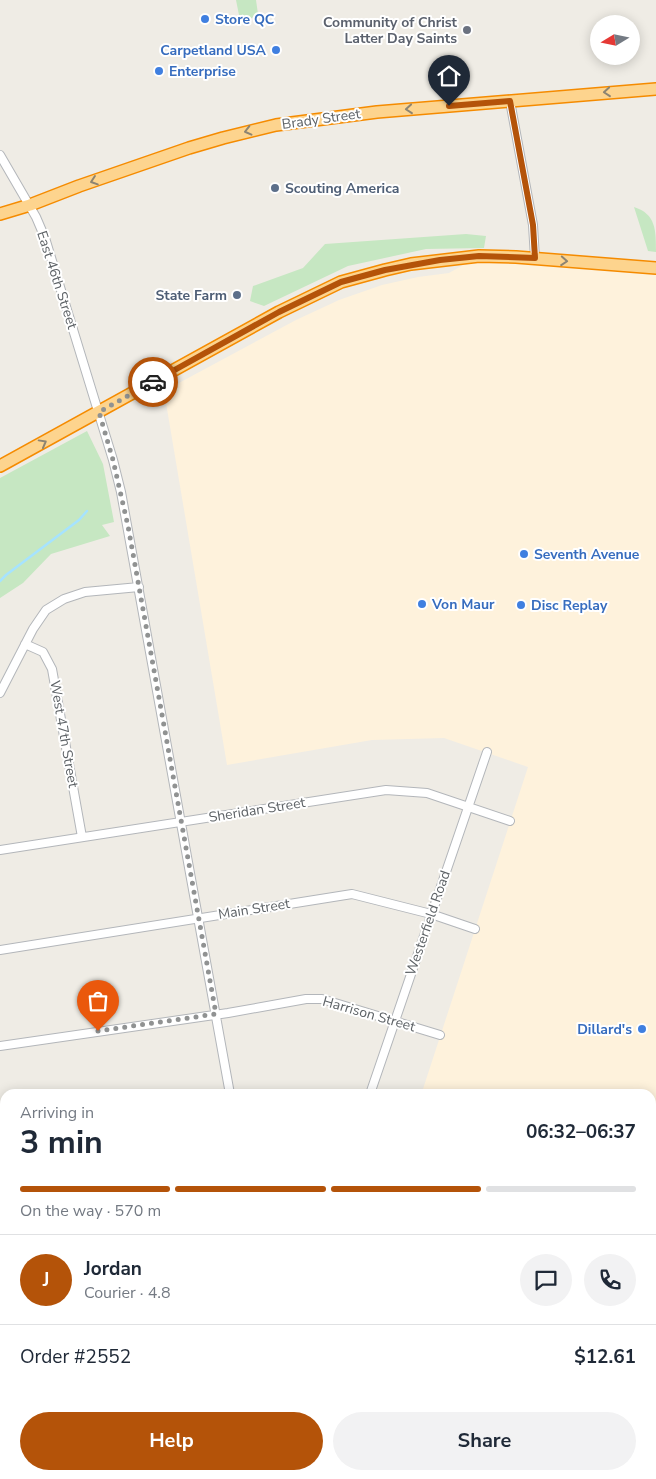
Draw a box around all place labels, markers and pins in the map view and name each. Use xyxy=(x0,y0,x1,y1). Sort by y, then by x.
place label: Store QC xyxy=(215,10,275,29)
marker: Store QC xyxy=(199,13,211,25)
place label: Community of Christ Latter Day Saints xyxy=(323,13,458,48)
marker: Community of Christ Latter Day Saints xyxy=(461,24,473,36)
place label: Carpetland USA xyxy=(160,41,267,60)
marker: Carpetland USA xyxy=(270,44,282,56)
pin xyxy=(428,55,470,106)
place label: Enterprise xyxy=(169,62,236,81)
marker: Enterprise xyxy=(153,65,165,77)
place label: Scouting America xyxy=(285,179,399,198)
marker: Scouting America xyxy=(269,182,281,194)
place label: State Farm xyxy=(156,286,227,305)
marker: State Farm xyxy=(231,289,243,301)
place label: Seventh Avenue xyxy=(534,545,640,564)
marker: Seventh Avenue xyxy=(518,548,530,560)
place label: Von Maur xyxy=(431,595,495,614)
place label: Disc Replay xyxy=(531,596,608,615)
marker: Von Maur xyxy=(416,598,428,610)
marker: Disc Replay xyxy=(515,599,527,611)
pin xyxy=(77,980,119,1031)
place label: Dillard's xyxy=(577,1020,632,1039)
marker: Dillard's xyxy=(636,1023,648,1035)

